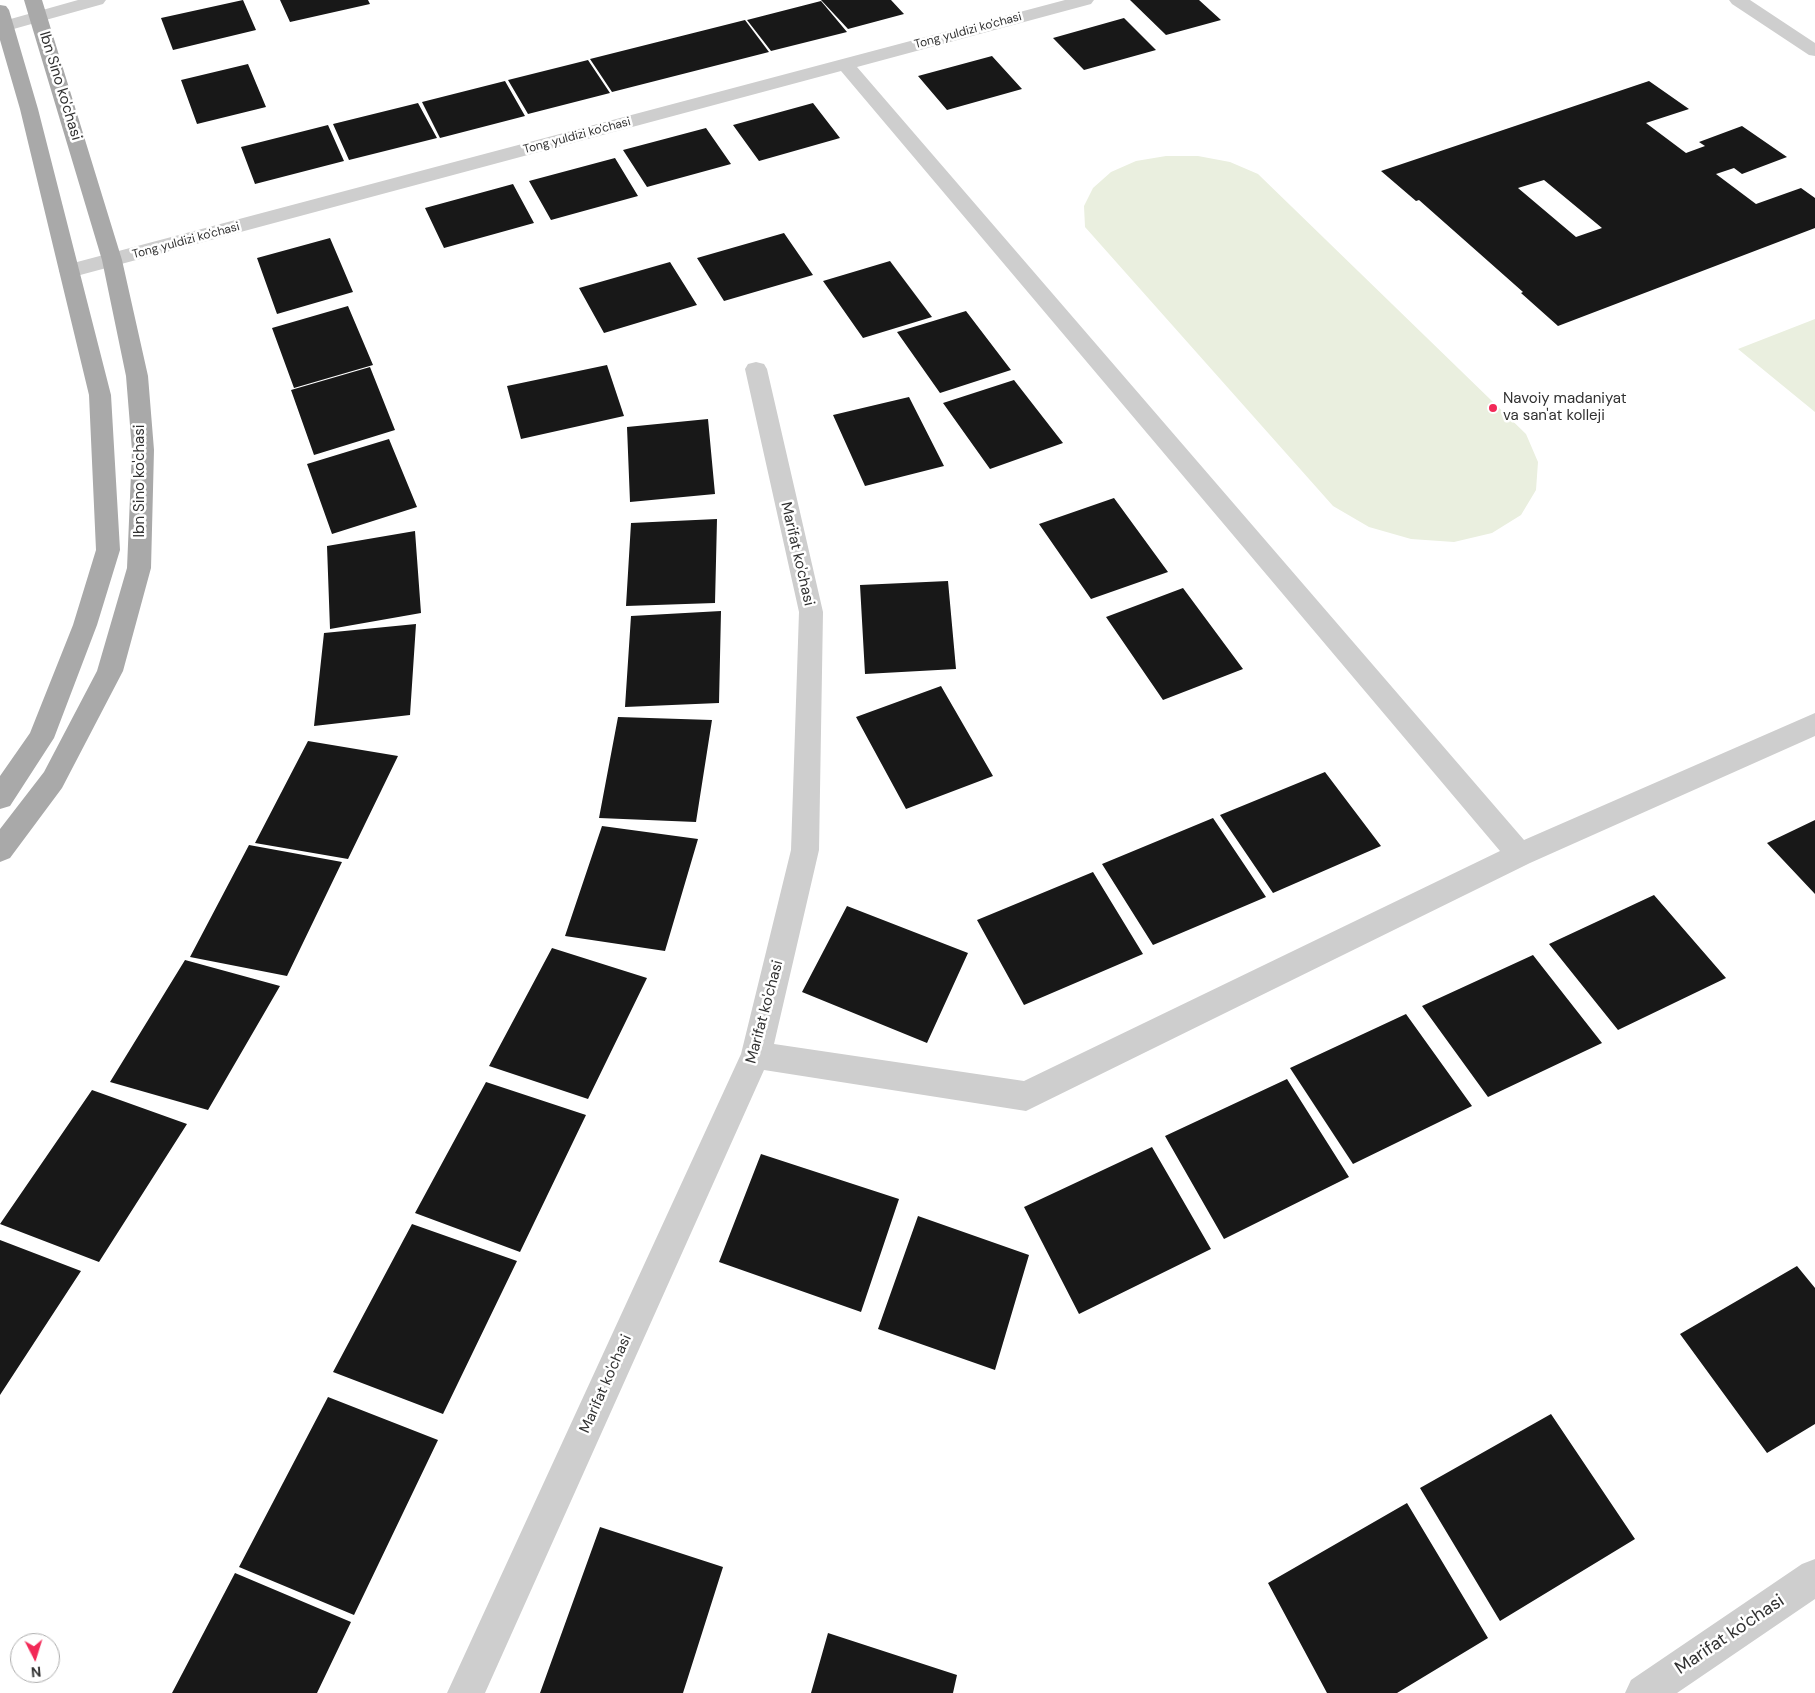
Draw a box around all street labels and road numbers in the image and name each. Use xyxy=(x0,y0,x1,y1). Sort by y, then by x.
street label: Tong yuldizi ko'chasi xyxy=(913,10,1023,52)
street label: Ibn Sino ko'chasi xyxy=(35,29,85,143)
street label: Tong yuldizi ko'chasi xyxy=(522,115,632,157)
street label: Tong yuldizi ko'chasi xyxy=(131,220,241,262)
street label: Ibn Sino ko'chasi xyxy=(131,425,149,537)
street label: Marifat ko'chasi xyxy=(776,500,818,608)
street label: Marifat ko'chasi xyxy=(743,958,787,1066)
street label: Marifat ko'chasi xyxy=(576,1332,636,1436)
street label: Marifat ko'chasi xyxy=(1671,1590,1789,1680)

